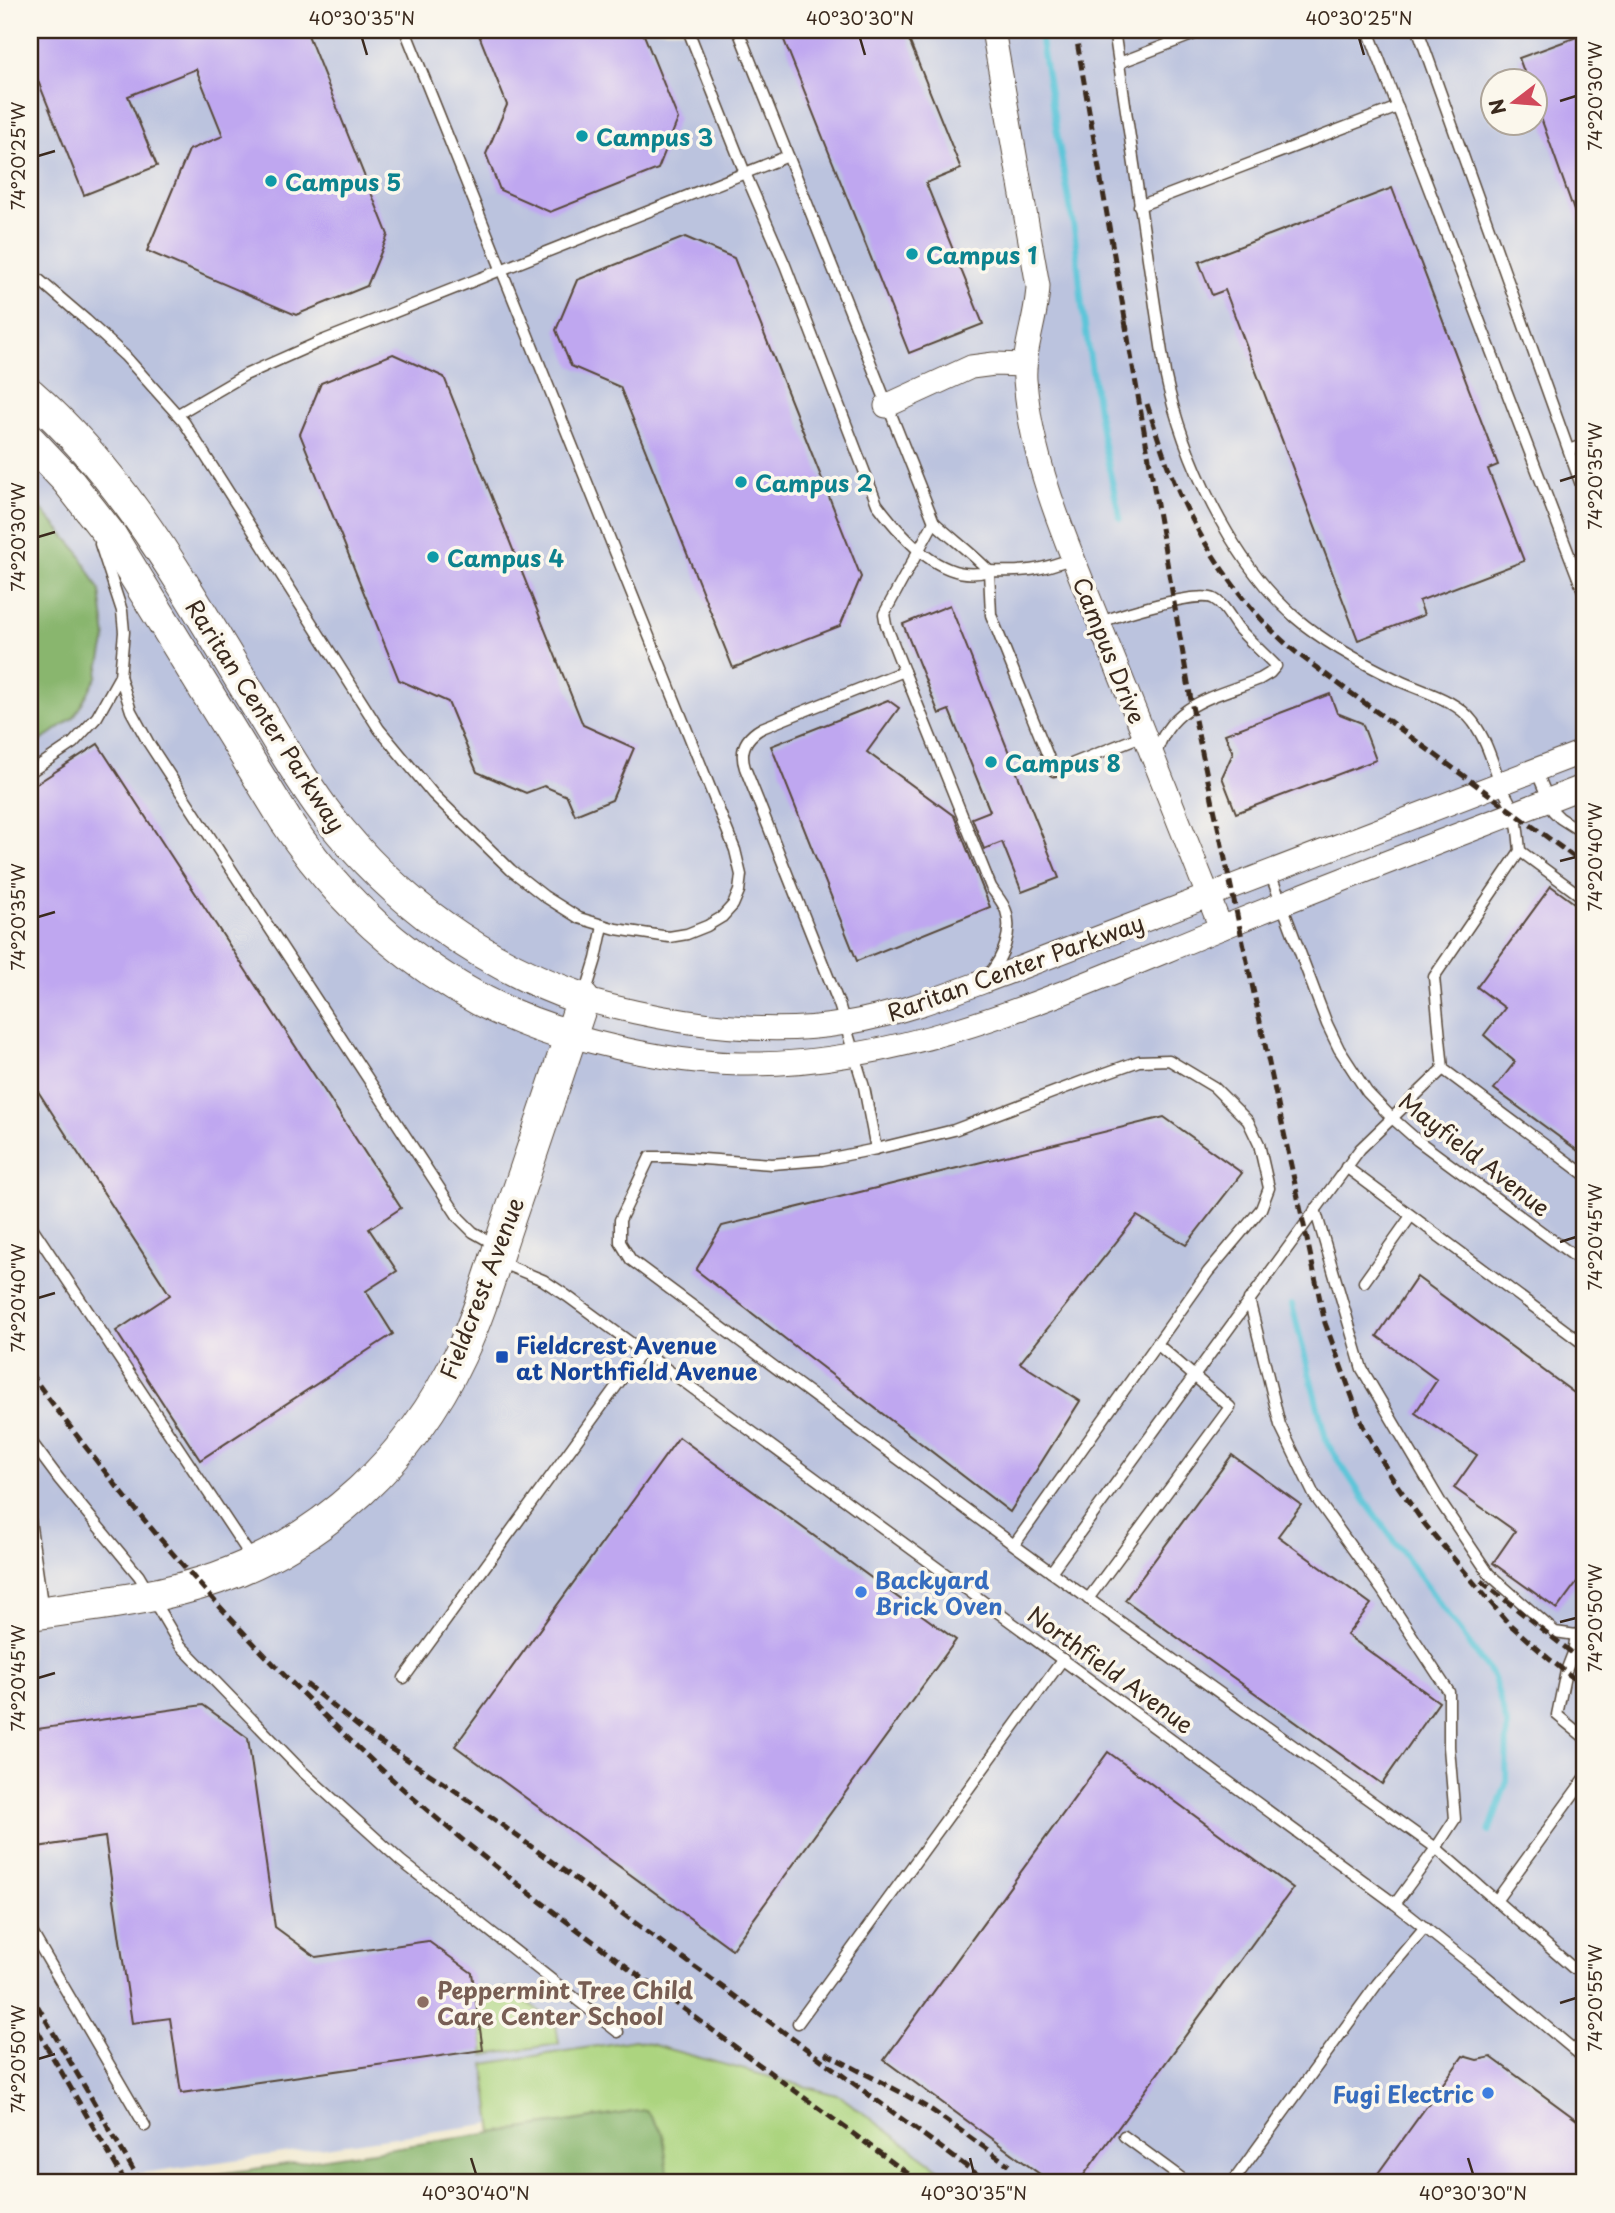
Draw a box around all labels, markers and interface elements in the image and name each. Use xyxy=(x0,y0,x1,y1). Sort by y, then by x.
text: 40°30'35"N xyxy=(309,4,415,31)
text: 40°30'30"N xyxy=(806,4,914,31)
text: 40°30'25"N xyxy=(1305,4,1413,31)
text: 74°20'30"W xyxy=(1581,41,1608,151)
north arrow xyxy=(1478,66,1548,136)
text: N xyxy=(1481,96,1512,118)
text: 74°20'25"W xyxy=(4,101,31,210)
place label: Campus 3 xyxy=(596,119,713,154)
marker: Campus 3 xyxy=(574,128,590,144)
place label: Campus 5 xyxy=(285,164,401,199)
marker: Campus 5 xyxy=(263,173,279,189)
place label: Campus 1 xyxy=(926,237,1038,272)
marker: Campus 1 xyxy=(904,246,920,262)
text: 74°20'35"W xyxy=(1581,422,1608,530)
place label: Campus 2 xyxy=(755,465,873,500)
marker: Campus 2 xyxy=(733,474,749,490)
text: 74°20'30"W xyxy=(4,482,31,592)
place label: Campus 4 xyxy=(447,540,565,575)
marker: Campus 4 xyxy=(425,549,441,565)
street label: Campus Drive xyxy=(1065,571,1155,729)
street label: Raritan Center Parkway xyxy=(177,592,355,838)
place label: Campus 8 xyxy=(1005,745,1121,780)
marker: Campus 8 xyxy=(983,754,999,770)
text: 74°20'40"W xyxy=(1581,802,1608,912)
text: 74°20'35"W xyxy=(4,863,31,971)
street label: Raritan Center Parkway xyxy=(882,904,1148,1030)
street label: Mayfield Avenue xyxy=(1392,1084,1558,1224)
text: 74°20'45"W xyxy=(1581,1183,1608,1291)
street label: Fieldcrest Avenue xyxy=(430,1192,532,1384)
text: 74°20'40"W xyxy=(4,1243,31,1353)
place label: Fieldcrest Avenue at Northfield Avenue xyxy=(516,1327,758,1388)
marker: Fieldcrest Avenue at Northfield Avenue xyxy=(494,1349,510,1365)
place label: Backyard Brick Oven xyxy=(875,1562,1002,1623)
text: 74°20'50"W xyxy=(1581,1563,1608,1672)
marker: Backyard Brick Oven xyxy=(853,1584,869,1600)
street label: Northfield Avenue xyxy=(1021,1597,1201,1741)
text: 74°20'45"W xyxy=(4,1624,31,1732)
text: 74°20'55"W xyxy=(1581,1944,1608,2052)
place label: Peppermint Tree Child Care Center School xyxy=(437,1972,693,2033)
marker: Peppermint Tree Child Care Center School xyxy=(415,1994,431,2010)
text: 74°20'50"W xyxy=(4,2004,31,2113)
place label: Fugi Electric xyxy=(1333,2076,1474,2111)
marker: Fugi Electric xyxy=(1480,2085,1496,2101)
text: 40°30'40"N xyxy=(422,2179,530,2206)
text: 40°30'35"N xyxy=(921,2179,1027,2206)
text: 40°30'30"N xyxy=(1419,2179,1527,2206)

